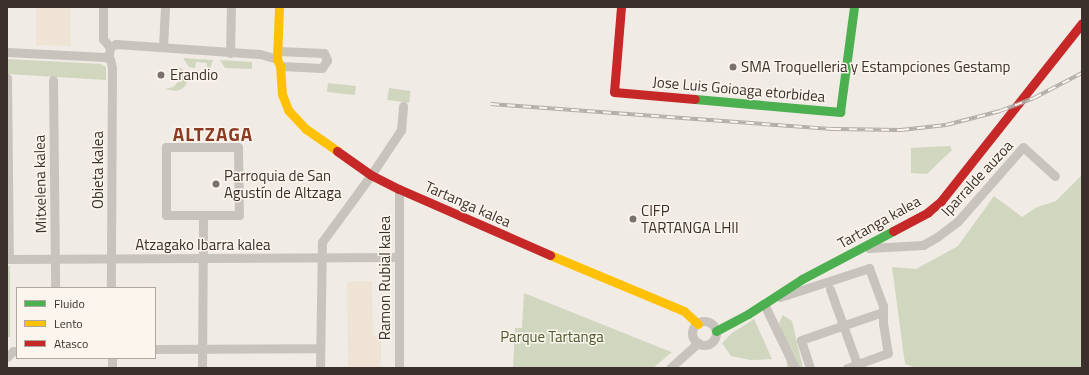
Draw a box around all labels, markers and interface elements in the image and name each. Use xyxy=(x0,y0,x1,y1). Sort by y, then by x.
place label: SMA Troquelleria y Estampciones Gestamp xyxy=(741,58,1010,76)
marker: SMA Troquelleria y Estampciones Gestamp xyxy=(728,62,738,72)
place label: Erandio xyxy=(170,66,218,84)
marker: Erandio xyxy=(155,69,167,81)
street label: Jose Luis Goioaga etorbidea xyxy=(652,72,826,106)
district label: ALTZAGA xyxy=(173,123,253,145)
street label: Obieta kalea xyxy=(89,131,107,209)
street label: Mitxelena kalea xyxy=(30,135,50,233)
street label: Iparralde auzoa xyxy=(937,136,1017,220)
place label: Parroquia de San Agustín de Altzaga xyxy=(224,166,341,201)
street label: Tartanga kalea xyxy=(422,177,514,231)
marker: Parroquia de San Agustín de Altzaga xyxy=(211,179,221,189)
street label: Tartanga kalea xyxy=(834,192,924,252)
place label: CIFP TARTANGA LHII xyxy=(641,201,739,236)
marker: CIFP TARTANGA LHII xyxy=(628,214,638,224)
street label: Ramon Rubial kalea xyxy=(376,216,394,340)
street label: Atzagako Ibarra kalea xyxy=(135,236,271,254)
legend xyxy=(16,287,156,359)
text: Fluido xyxy=(54,294,85,313)
text: Lento xyxy=(54,314,83,333)
park label: Parque Tartanga xyxy=(500,328,604,346)
text: Atasco xyxy=(54,334,88,353)

